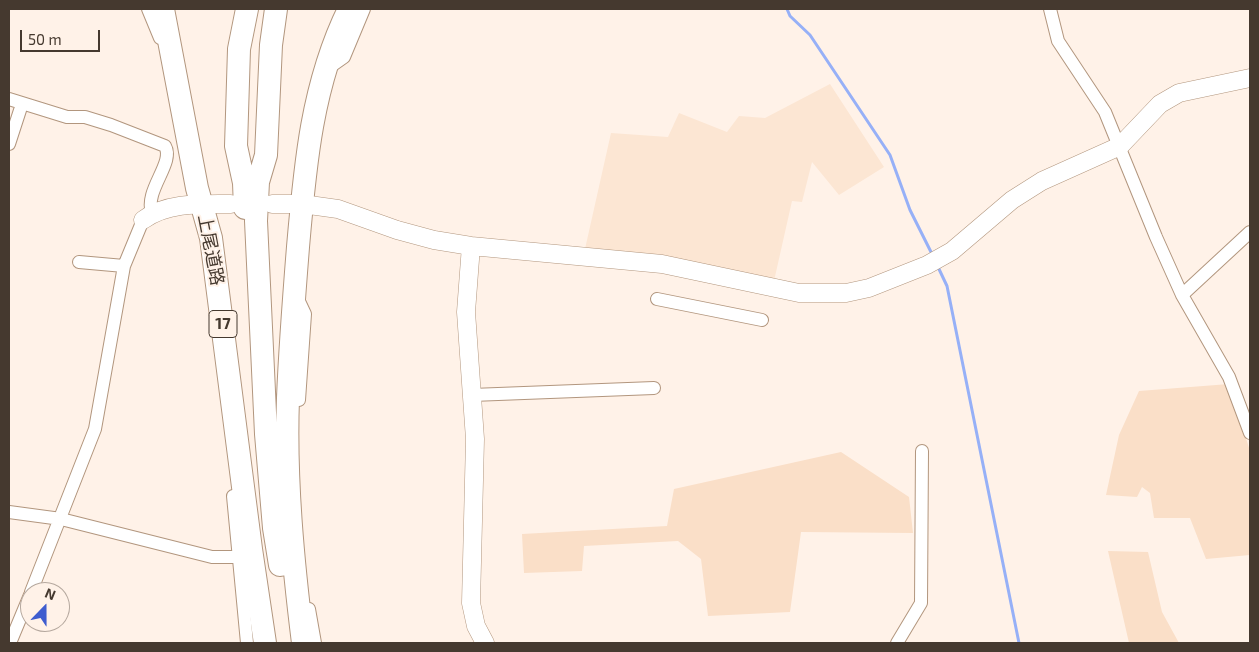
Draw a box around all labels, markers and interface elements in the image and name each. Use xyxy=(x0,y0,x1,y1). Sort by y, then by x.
scale bar xyxy=(22,20,102,52)
text: 50 m xyxy=(28,30,62,48)
street label: 上尾道路 xyxy=(194,213,228,287)
road number: 17 xyxy=(209,310,237,338)
north arrow xyxy=(20,582,70,632)
text: N xyxy=(43,584,58,603)

